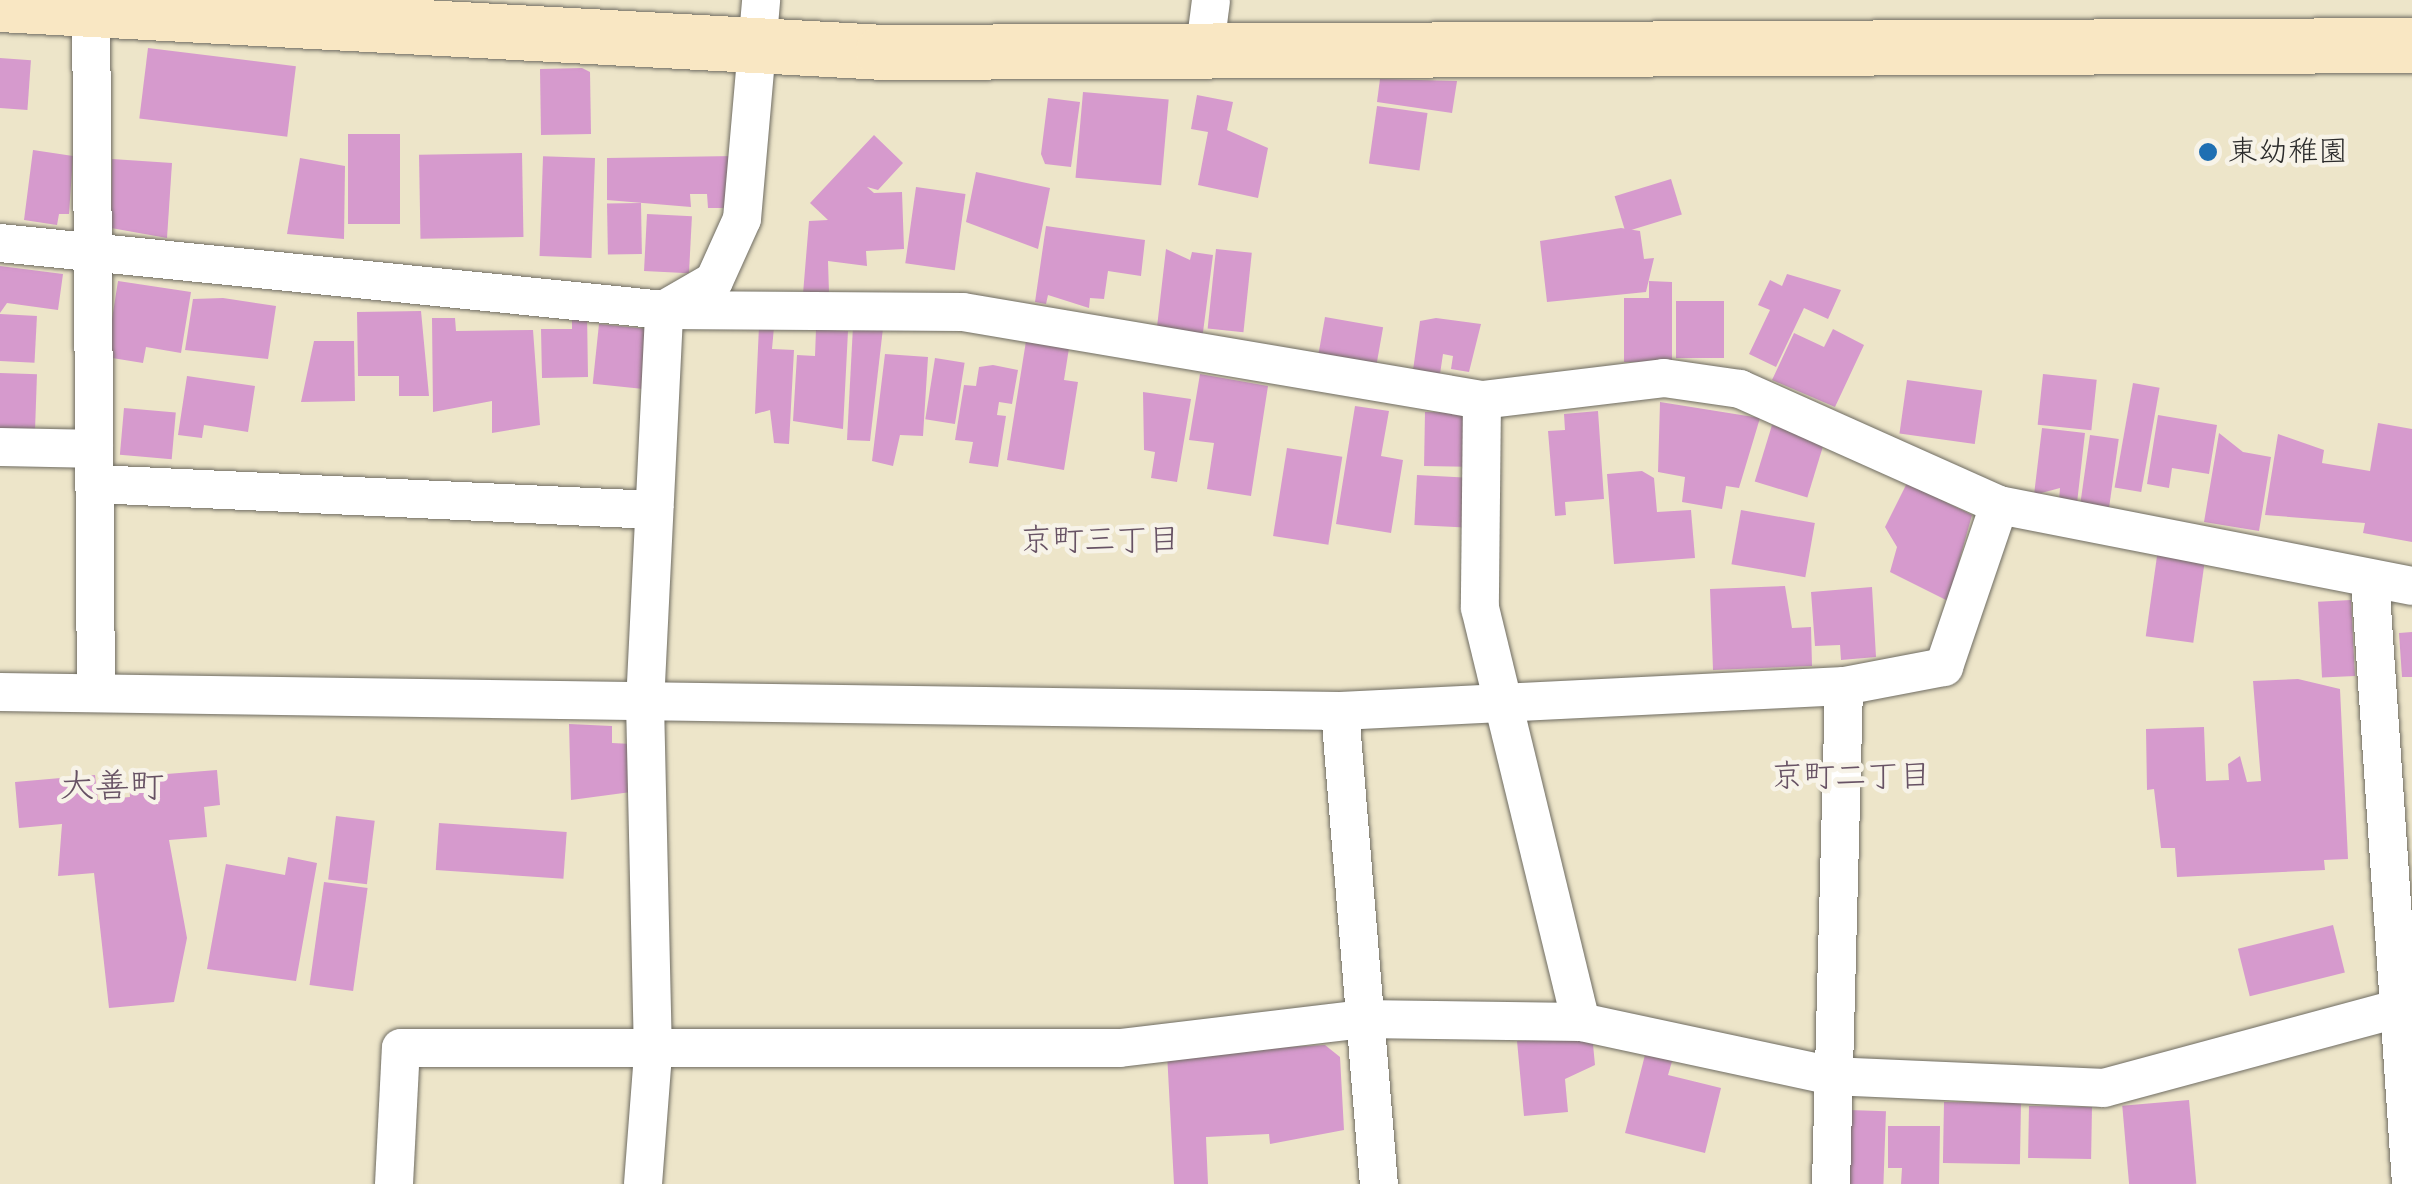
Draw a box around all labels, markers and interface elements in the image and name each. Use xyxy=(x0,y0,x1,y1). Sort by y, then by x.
place label: 東幼稚園 xyxy=(2228,134,2348,170)
marker: 東幼稚園 xyxy=(2197,141,2219,163)
district label: 京町三丁目 xyxy=(1020,522,1180,560)
district label: 京町二丁目 xyxy=(1771,758,1931,796)
district label: 大善町 xyxy=(60,766,164,808)

